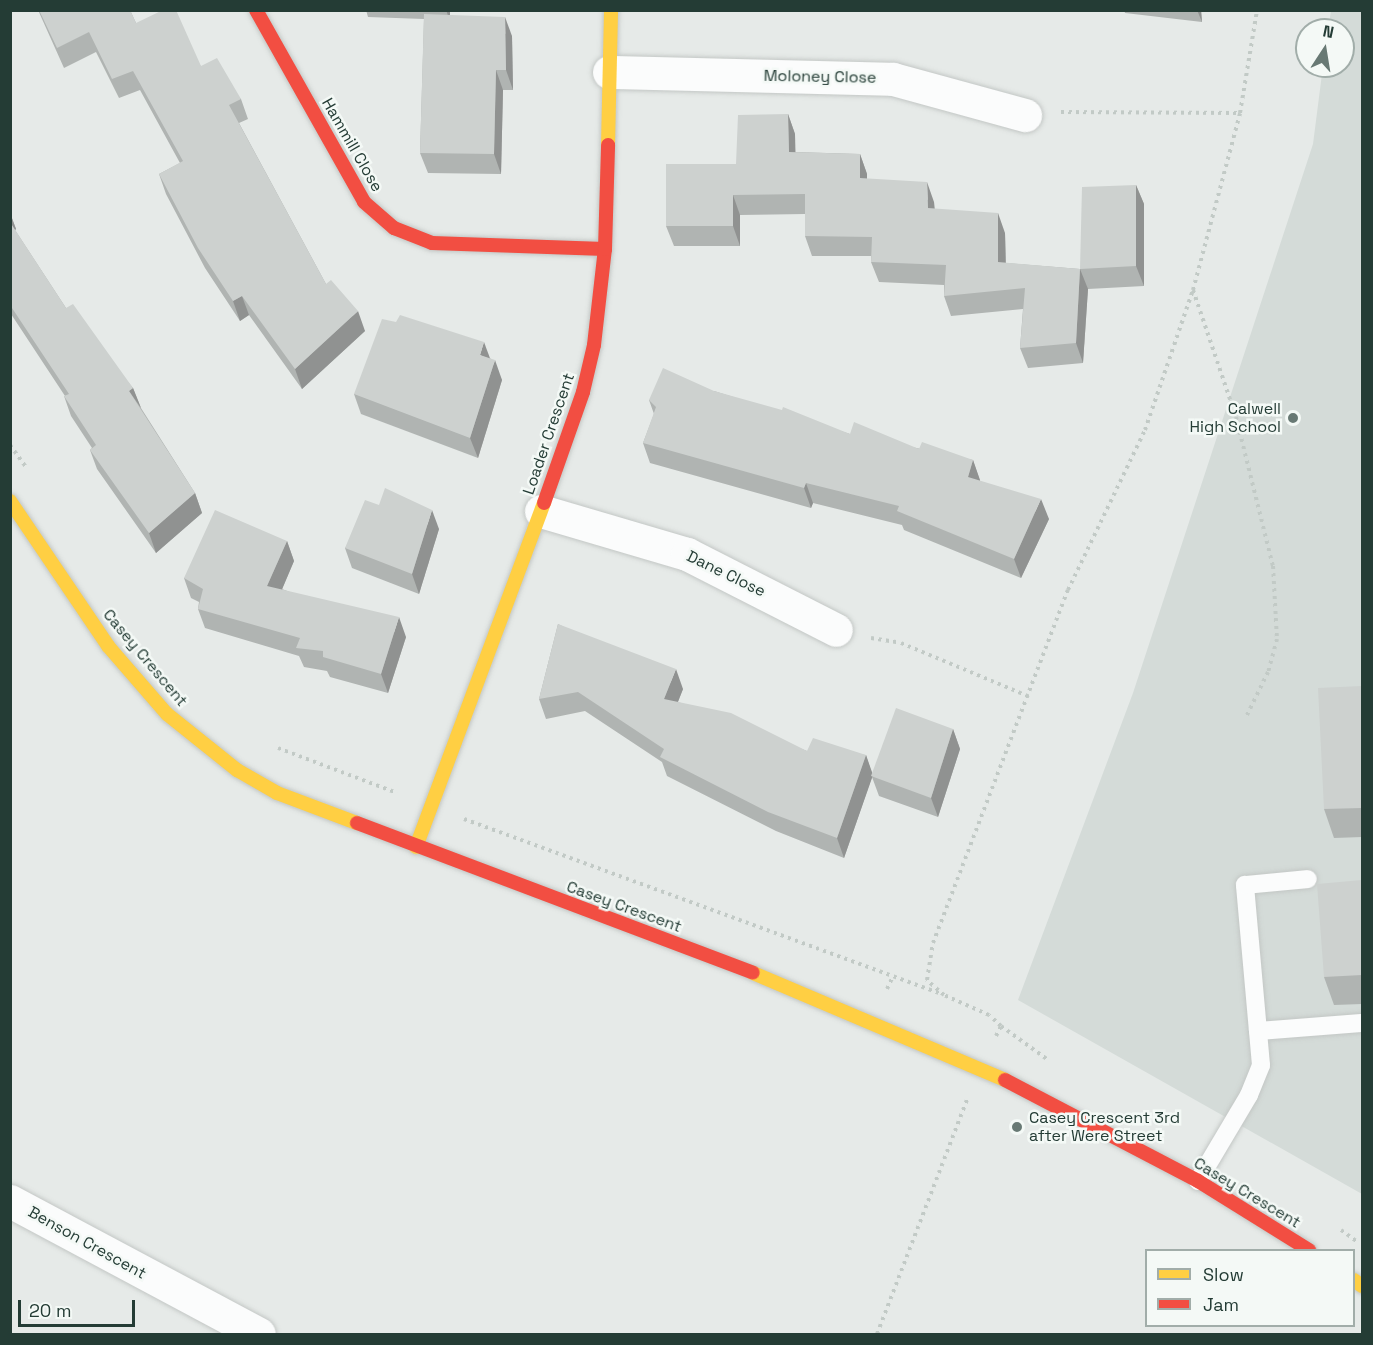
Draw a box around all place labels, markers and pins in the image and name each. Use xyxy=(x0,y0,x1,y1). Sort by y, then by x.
place label: Calwell High School xyxy=(1190,399,1281,437)
marker: Calwell High School xyxy=(1286,411,1300,425)
place label: Casey Crescent 3rd after Were Street xyxy=(1029,1108,1180,1146)
marker: Casey Crescent 3rd after Were Street xyxy=(1010,1120,1024,1134)

